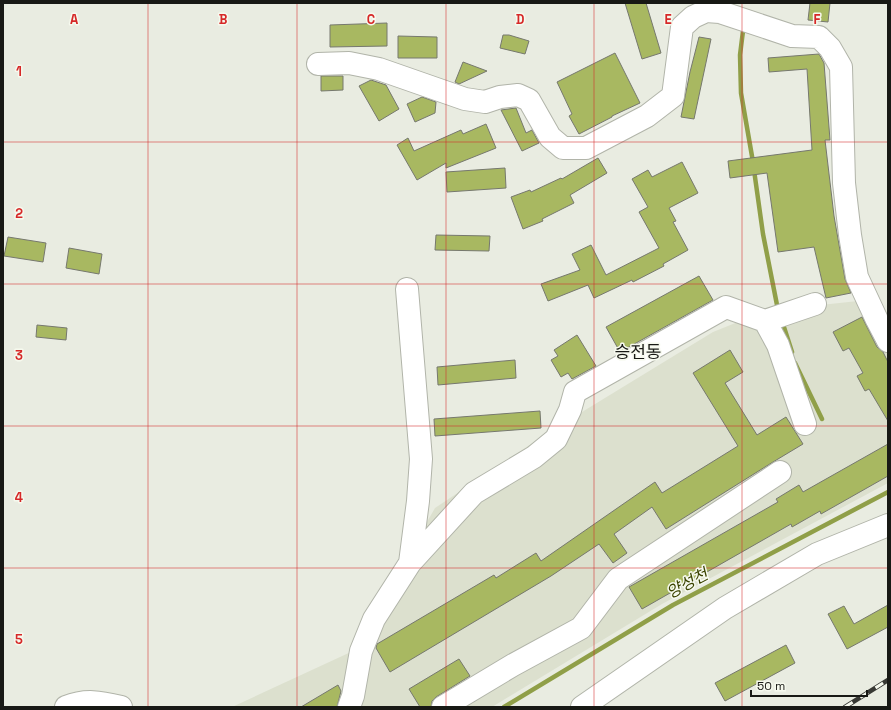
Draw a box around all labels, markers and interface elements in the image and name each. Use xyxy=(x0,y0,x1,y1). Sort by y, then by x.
text: A xyxy=(70,11,79,28)
text: B xyxy=(219,11,228,28)
text: C xyxy=(367,11,375,28)
text: D xyxy=(516,11,525,28)
text: E xyxy=(664,11,672,28)
text: F xyxy=(814,11,821,28)
text: 1 xyxy=(16,63,22,80)
text: 2 xyxy=(15,205,23,222)
district label: 승전동 xyxy=(615,341,661,363)
text: 3 xyxy=(15,347,23,364)
text: 4 xyxy=(15,489,23,506)
water label: 양성천 xyxy=(663,563,714,603)
text: 5 xyxy=(15,631,23,648)
scale bar xyxy=(751,672,867,698)
text: 50 m xyxy=(757,678,785,694)

